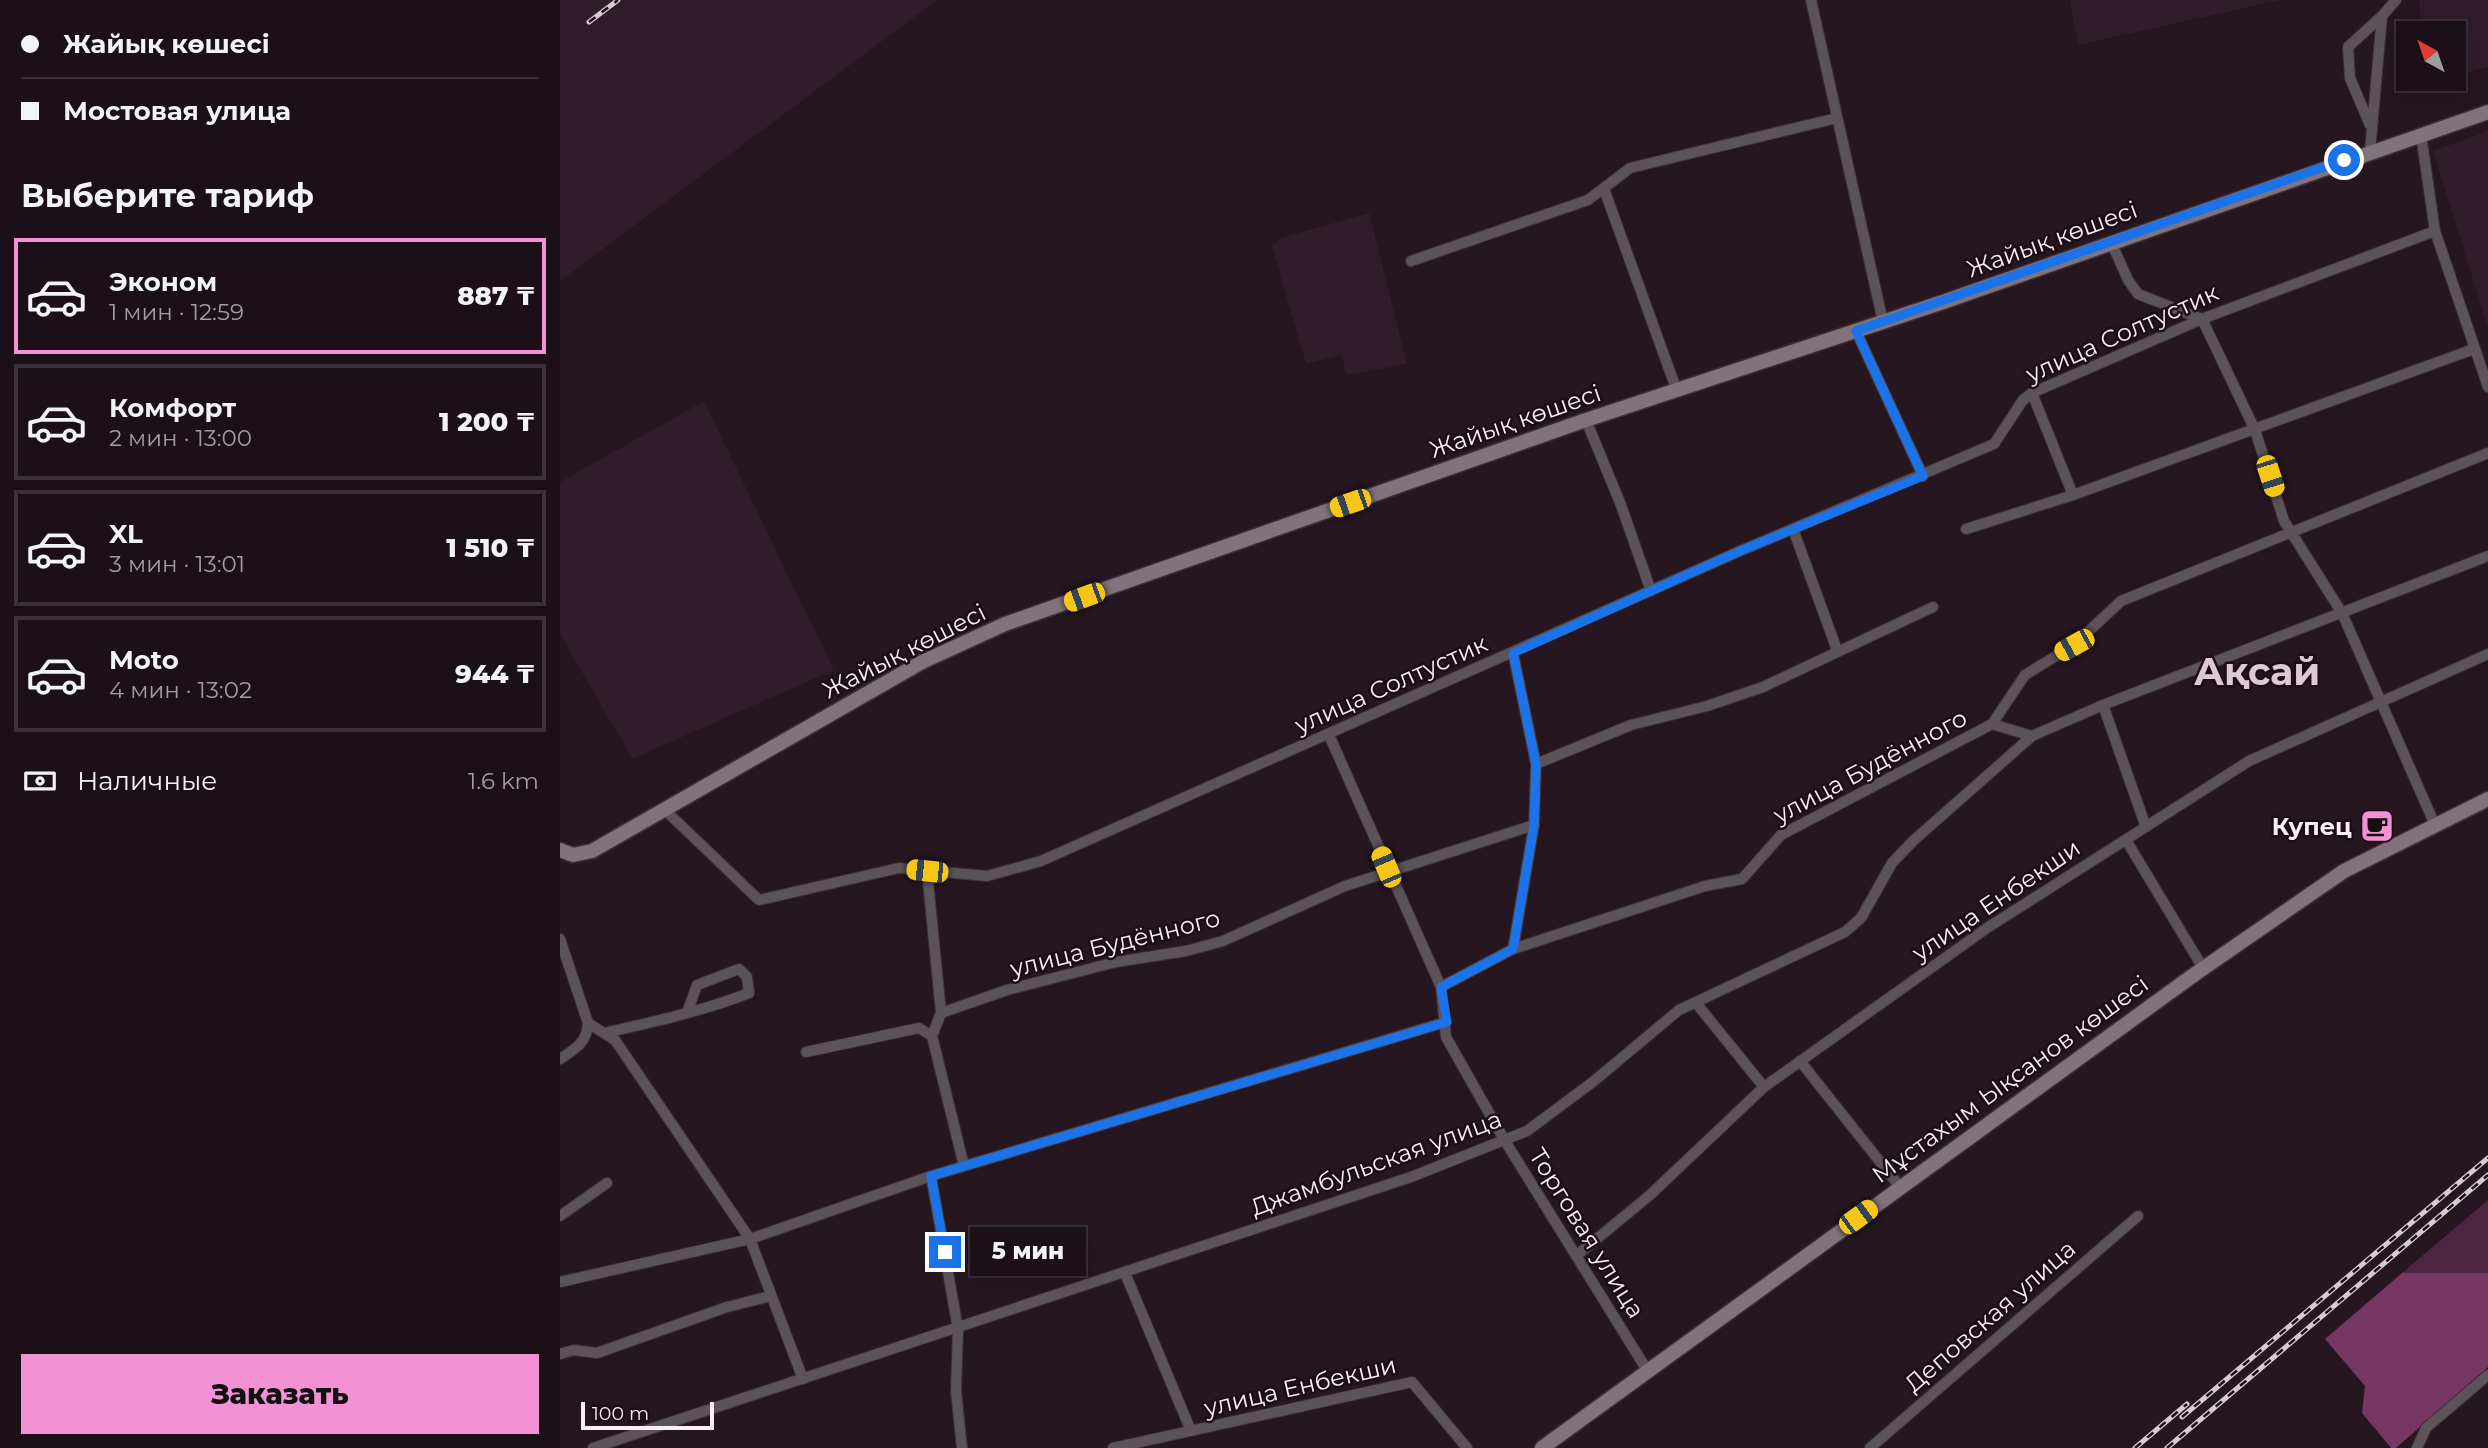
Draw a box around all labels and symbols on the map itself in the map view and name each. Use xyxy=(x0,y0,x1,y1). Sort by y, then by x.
north arrow xyxy=(2396,21,2466,91)
route start xyxy=(2328,144,2360,176)
street label: Жайық көшесі xyxy=(1963,195,2141,283)
street label: улица Солтустик xyxy=(2020,277,2223,389)
street label: Жайық көшесі xyxy=(1425,378,1605,464)
car xyxy=(2254,453,2287,499)
car xyxy=(1327,486,1374,520)
car xyxy=(1061,580,1108,614)
street label: Жайық көшесі xyxy=(817,597,991,705)
car xyxy=(2051,626,2098,664)
street label: улица Солтустик xyxy=(1289,628,1492,740)
district label: Ақсай xyxy=(2194,648,2320,695)
street label: улица Будённого xyxy=(1767,703,1972,830)
cafe icon: Купец xyxy=(2358,807,2396,845)
place label: Купец xyxy=(2272,812,2352,841)
street label: улица Енбекши xyxy=(1906,833,2086,968)
car xyxy=(1369,844,1404,890)
car xyxy=(906,858,949,884)
street label: улица Будённого xyxy=(1006,903,1223,983)
street label: Мұстахым Ықсанов көшесі xyxy=(1866,969,2154,1189)
street label: Джамбульская улица xyxy=(1247,1104,1505,1222)
street label: Торговая улица xyxy=(1523,1143,1651,1323)
car xyxy=(1835,1196,1882,1238)
callout: 5 мин xyxy=(970,1228,1085,1276)
street label: Деповская улица xyxy=(1899,1234,2081,1398)
route end xyxy=(929,1236,961,1268)
street label: улица Енбекши xyxy=(1200,1350,1399,1422)
scale bar xyxy=(581,1399,714,1431)

